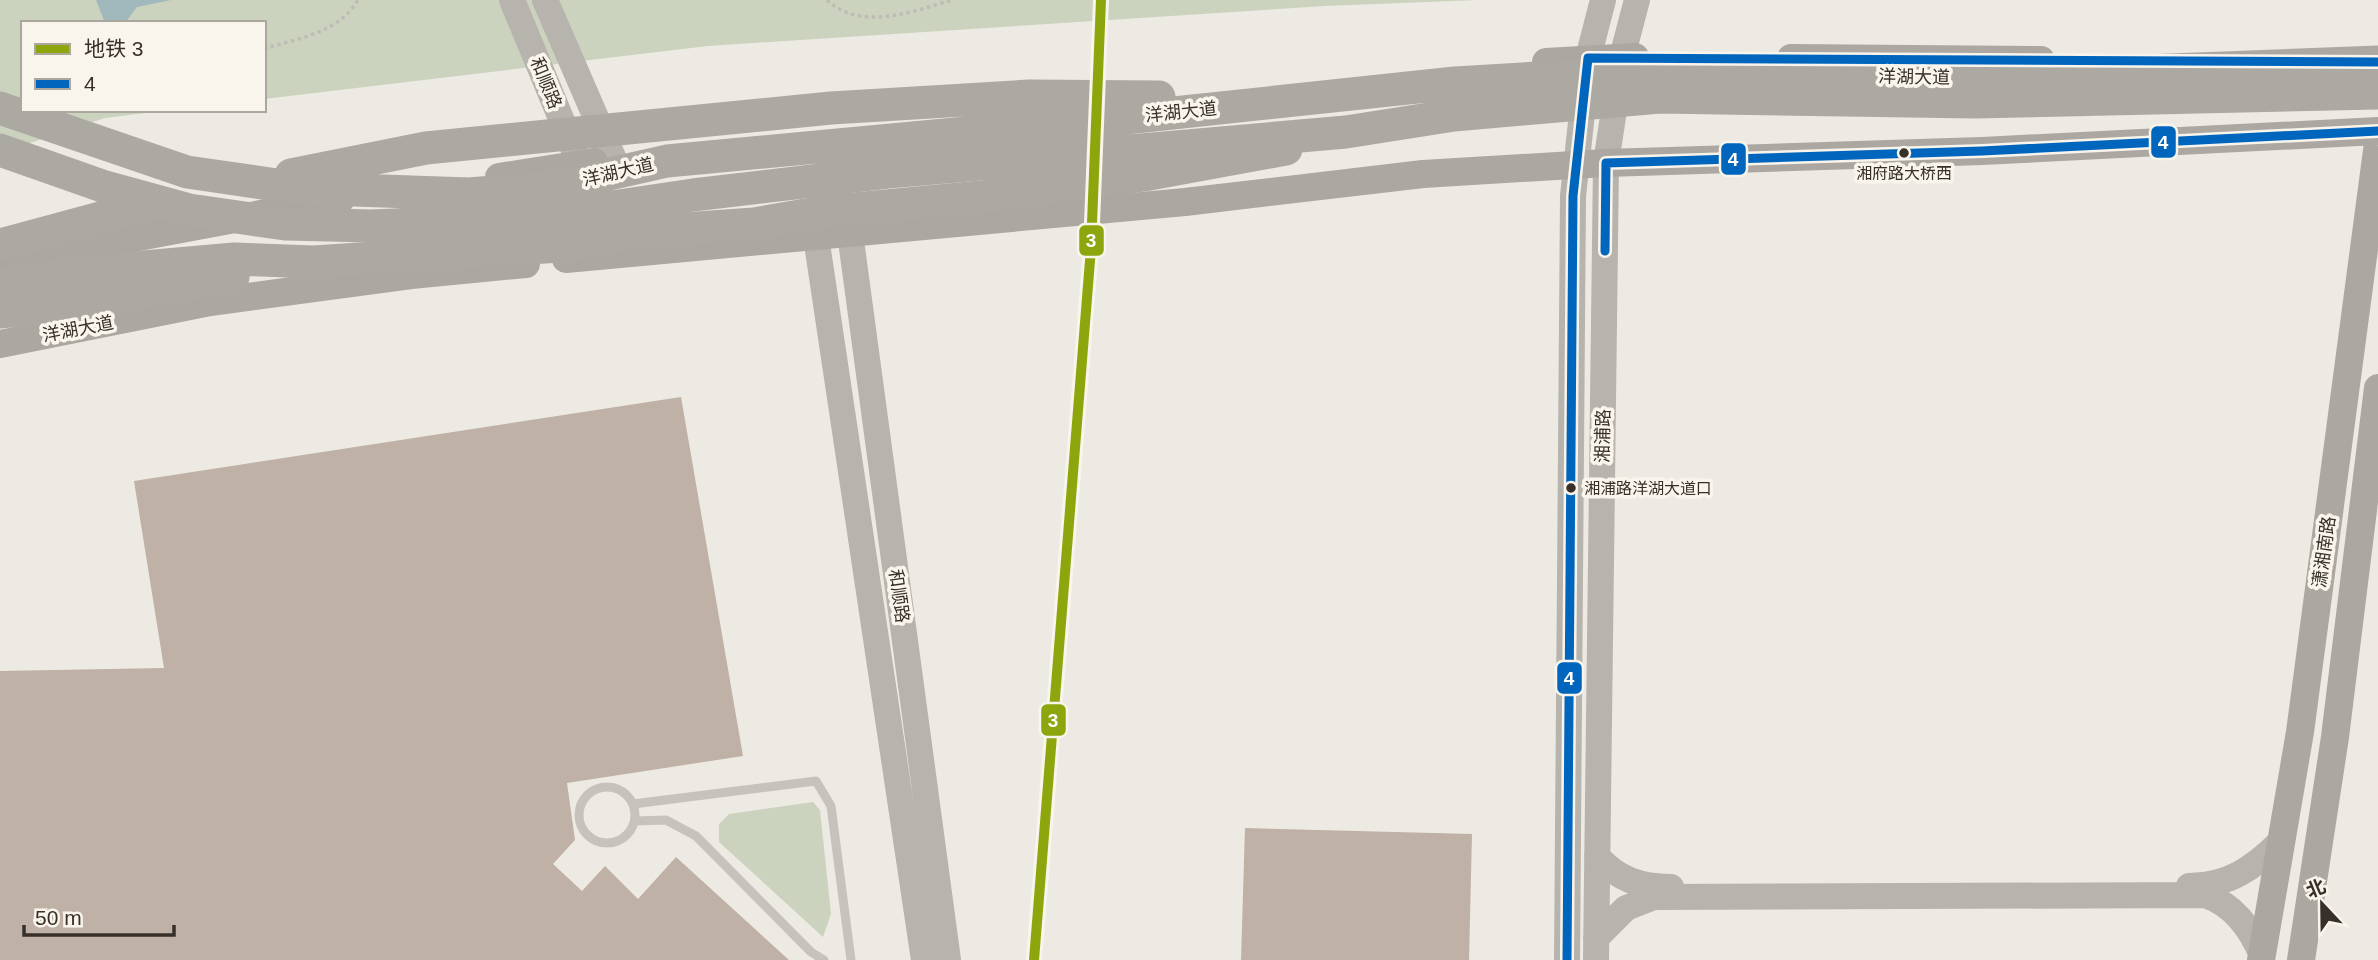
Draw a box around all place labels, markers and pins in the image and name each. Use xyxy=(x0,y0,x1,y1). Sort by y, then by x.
marker: 湘府路大桥西 xyxy=(1897,146,1911,160)
place label: 湘府路大桥西 xyxy=(1856,165,1952,182)
place label: 湘浦路洋湖大道口 xyxy=(1584,480,1712,497)
marker: 湘浦路洋湖大道口 xyxy=(1564,481,1578,495)

